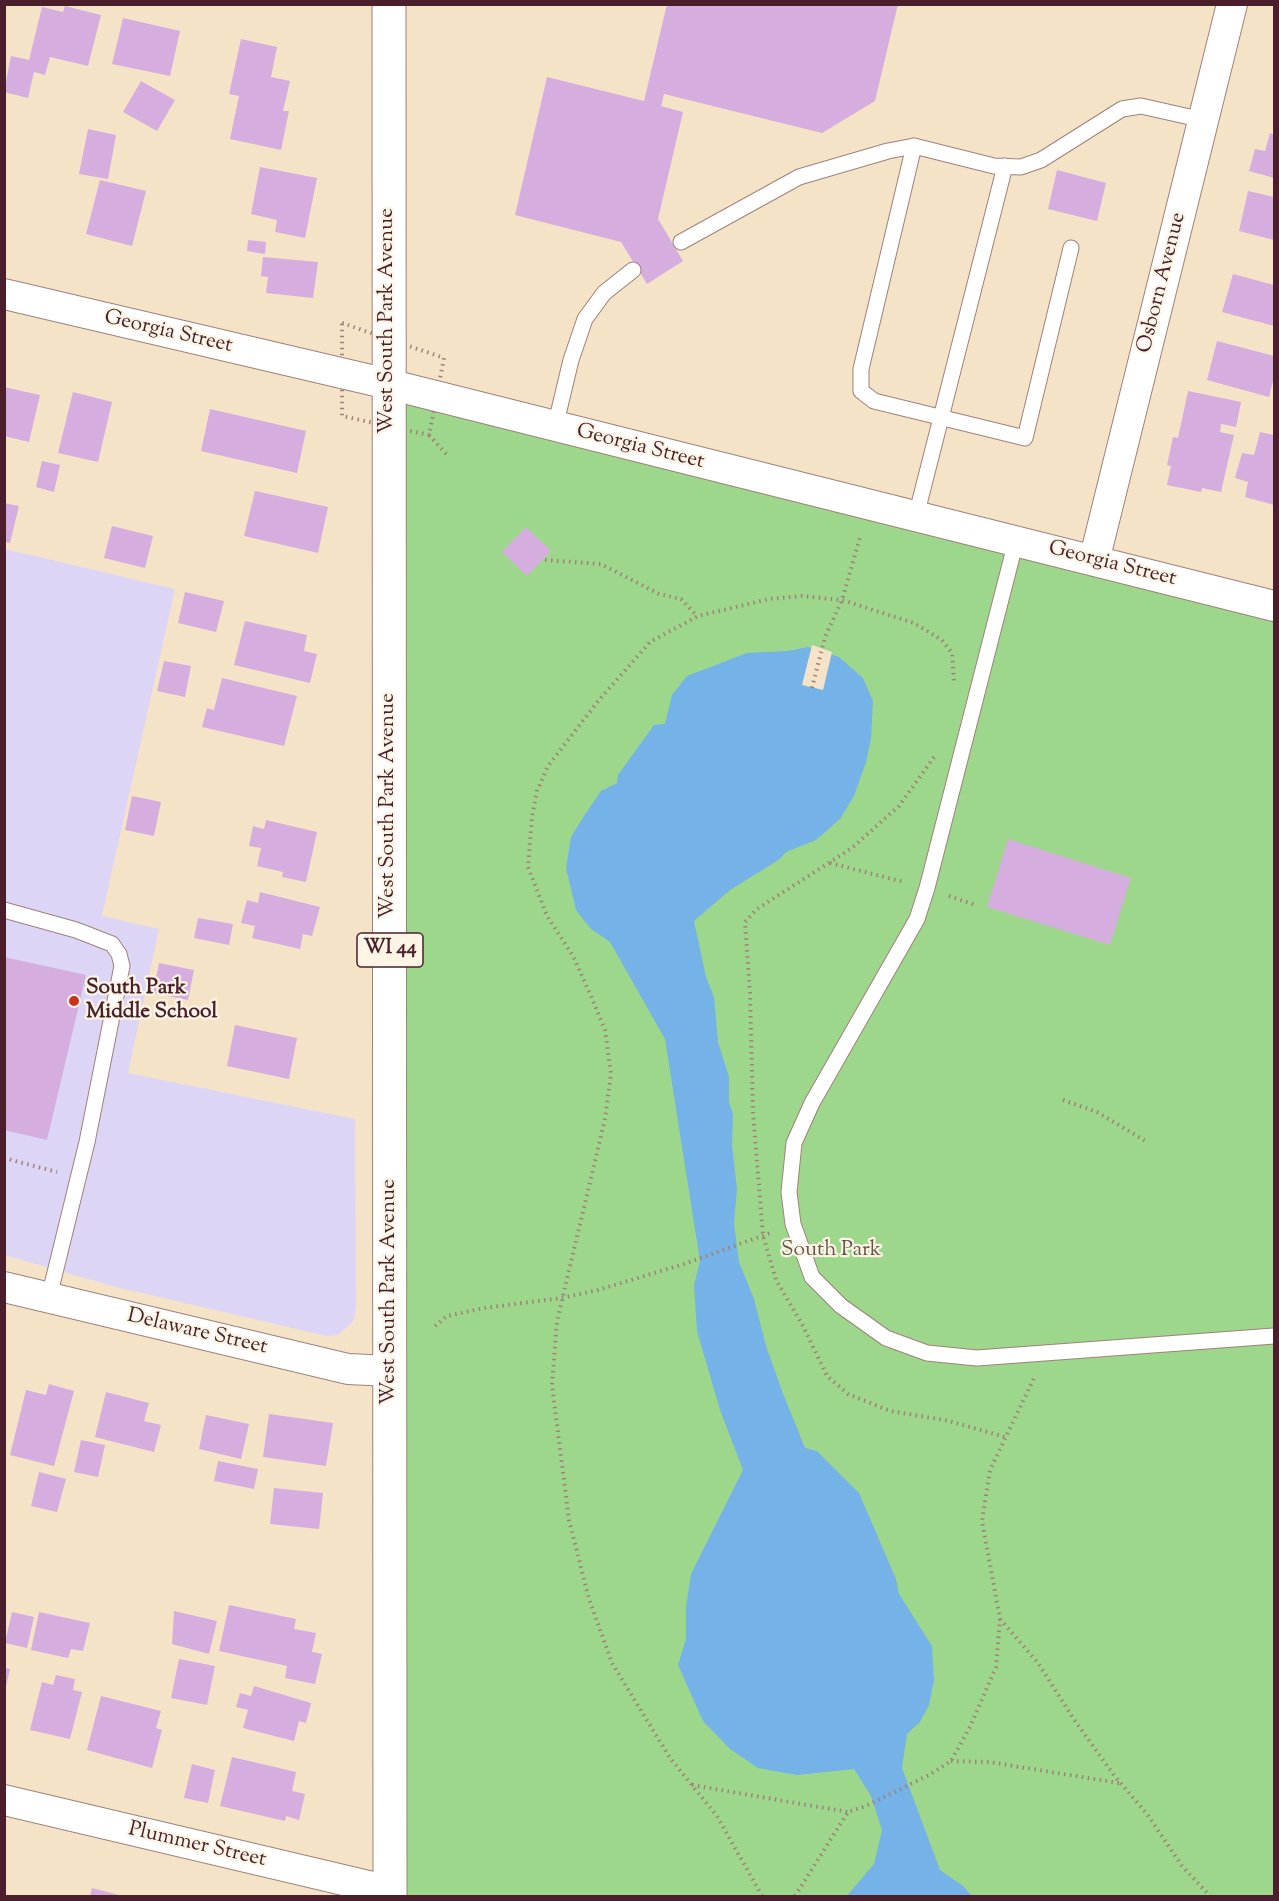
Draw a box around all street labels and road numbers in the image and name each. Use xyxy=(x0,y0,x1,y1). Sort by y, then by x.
street label: West South Park Avenue xyxy=(375,208,401,434)
street label: Osborn Avenue xyxy=(1133,210,1193,356)
street label: Georgia Street xyxy=(101,306,235,360)
street label: Georgia Street xyxy=(573,420,707,476)
street label: Georgia Street xyxy=(1045,537,1179,593)
street label: West South Park Avenue xyxy=(376,693,402,919)
road number: WI 44 xyxy=(357,933,423,967)
street label: West South Park Avenue xyxy=(377,1179,403,1405)
street label: Delaware Street xyxy=(124,1305,270,1361)
street label: Plummer Street xyxy=(126,1818,268,1874)

